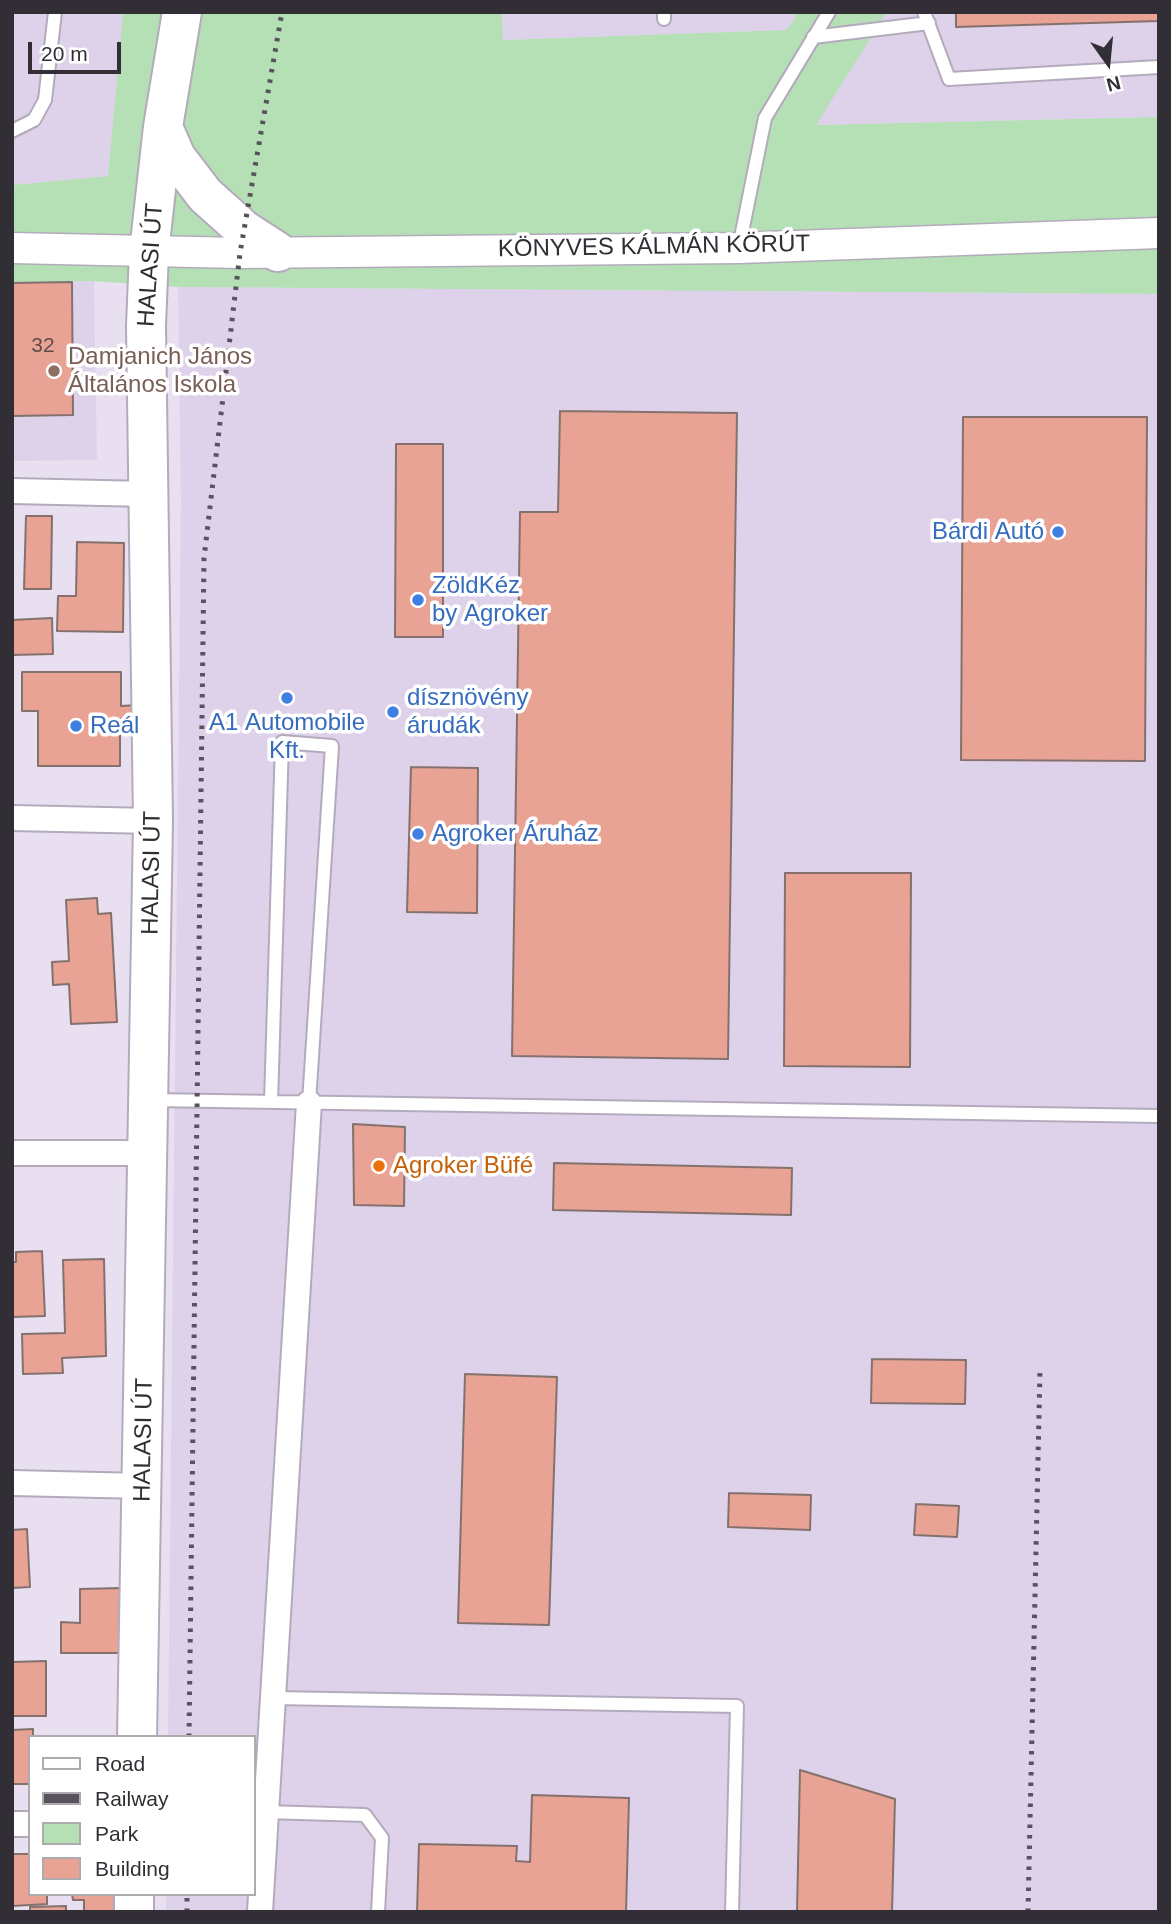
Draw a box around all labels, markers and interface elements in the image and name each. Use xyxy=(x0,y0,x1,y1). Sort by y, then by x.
scale bar xyxy=(32,28,124,72)
north arrow xyxy=(1073,28,1143,98)
text: 20 m xyxy=(41,42,88,65)
text: N xyxy=(1104,72,1123,96)
street label: HALASI ÚT xyxy=(132,202,170,328)
street label: KÖNYVES KÁLMÁN KÖRÚT xyxy=(498,230,810,264)
house number: 32 xyxy=(31,333,55,359)
place label: Damjanich János Általános Iskola xyxy=(68,343,252,399)
marker: Damjanich János Általános Iskola xyxy=(46,363,62,379)
place label: Bárdi Autó xyxy=(932,518,1044,546)
marker: Bárdi Autó xyxy=(1050,524,1066,540)
place label: ZöldKéz by Agroker xyxy=(432,572,548,628)
marker: ZöldKéz by Agroker xyxy=(410,592,426,608)
place label: dísznövény árudák xyxy=(407,684,528,740)
marker: A1 Automobile Kft. xyxy=(279,690,295,706)
marker: dísznövény árudák xyxy=(385,704,401,720)
place label: A1 Automobile Kft. xyxy=(209,709,365,765)
place label: Reál xyxy=(90,712,139,740)
marker: Reál xyxy=(68,718,84,734)
street label: HALASI ÚT xyxy=(137,811,167,935)
place label: Agroker Áruház xyxy=(432,820,599,848)
marker: Agroker Áruház xyxy=(410,826,426,842)
place label: Agroker Büfé xyxy=(393,1152,533,1180)
marker: Agroker Büfé xyxy=(371,1158,387,1174)
street label: HALASI ÚT xyxy=(129,1378,159,1502)
legend xyxy=(28,1735,256,1896)
text: Road xyxy=(95,1752,145,1775)
text: Railway xyxy=(95,1787,169,1810)
text: Park xyxy=(95,1822,138,1845)
text: Building xyxy=(95,1857,170,1880)

